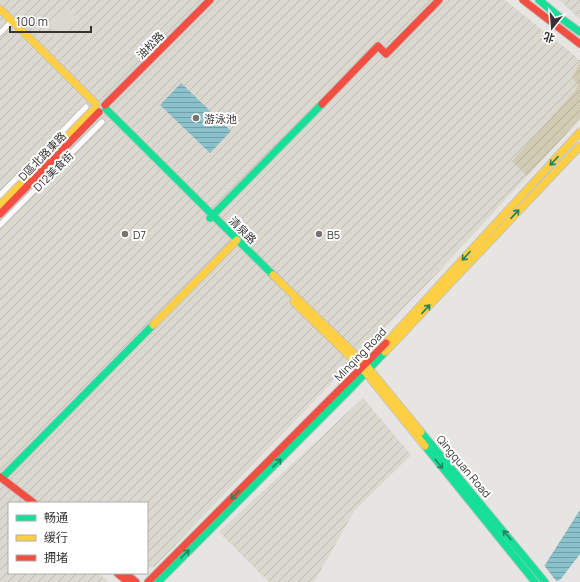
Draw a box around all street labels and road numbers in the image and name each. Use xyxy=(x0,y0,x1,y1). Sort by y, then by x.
street label: 油松路 xyxy=(133,28,167,62)
street label: D區北路東路 xyxy=(15,128,69,184)
street label: D12美食街 xyxy=(30,148,76,194)
street label: 清泉路 xyxy=(226,213,260,247)
street label: Minqing Road xyxy=(331,324,389,384)
street label: Qingquan Road xyxy=(433,431,495,501)

